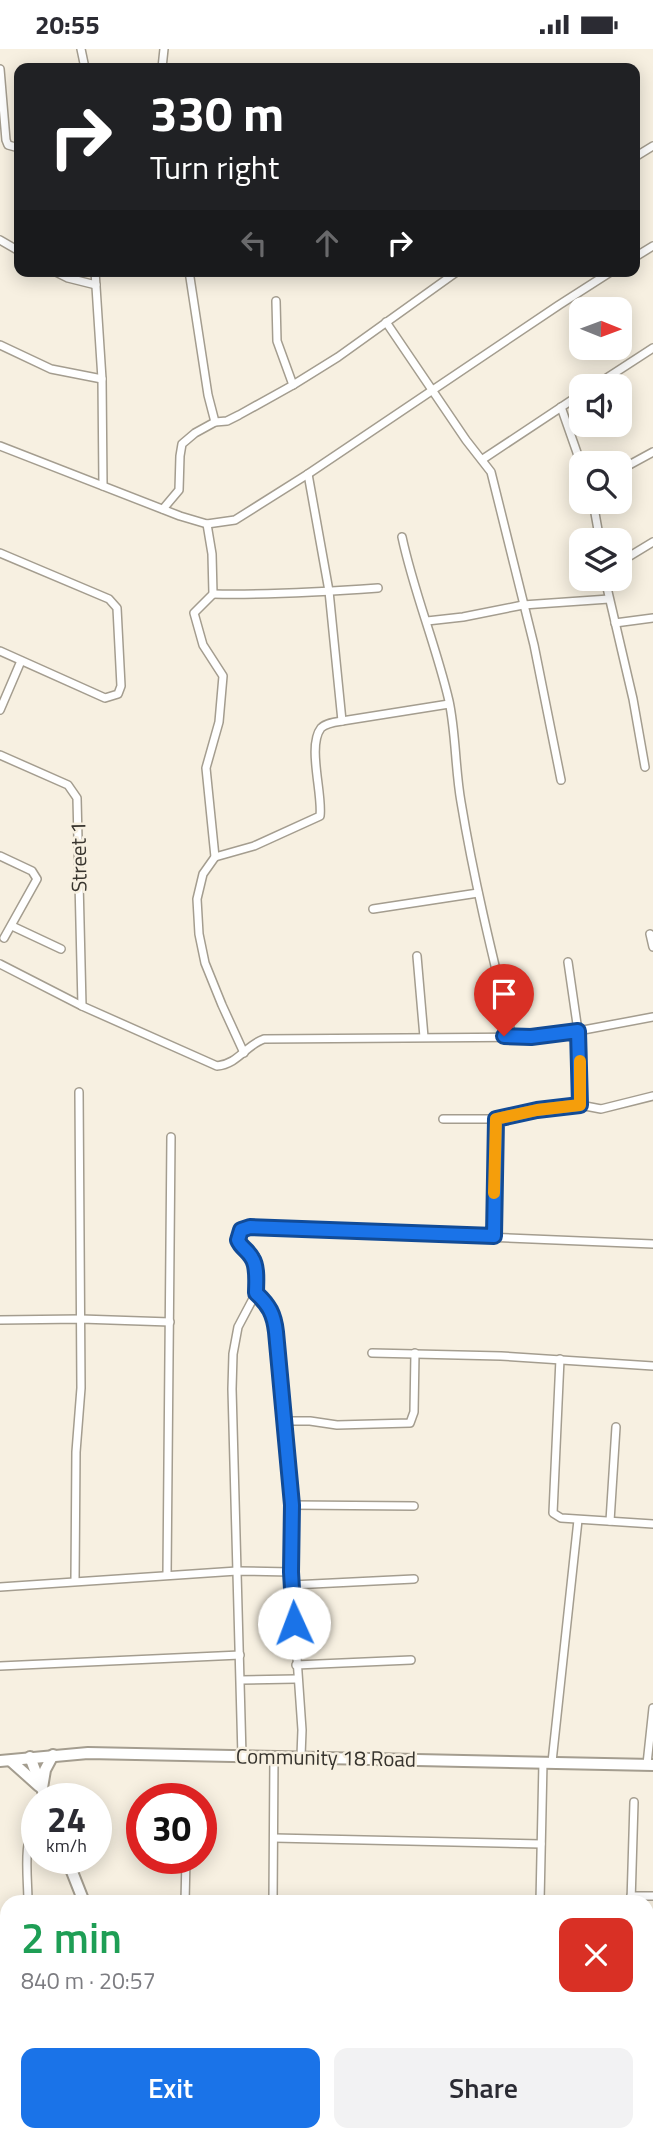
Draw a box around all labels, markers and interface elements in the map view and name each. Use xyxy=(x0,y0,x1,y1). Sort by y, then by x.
text: 20:55 xyxy=(35,5,100,44)
text: 330 m xyxy=(150,75,284,150)
icon: right xyxy=(35,91,126,182)
text: Turn right xyxy=(150,143,279,191)
icon: left xyxy=(235,224,273,262)
icon: ahead xyxy=(308,224,346,262)
icon: right xyxy=(381,224,419,262)
north arrow xyxy=(569,297,632,361)
map controls xyxy=(569,297,632,591)
button: sound xyxy=(569,374,632,437)
button: search xyxy=(569,451,632,514)
button: layers xyxy=(569,528,632,591)
street label: Street 1 xyxy=(61,821,95,893)
pin xyxy=(474,964,534,1036)
icon: arrive xyxy=(485,975,523,1013)
position arrow xyxy=(257,1586,331,1660)
street label: Community 18 Road xyxy=(236,1739,416,1775)
speed limit sign: 30 xyxy=(126,1783,217,1874)
text: 24 xyxy=(47,1792,86,1846)
text: km/h xyxy=(46,1832,87,1859)
text: 2 min xyxy=(21,1905,122,1969)
button: close xyxy=(559,1918,633,1992)
text: 840 m · 20:57 xyxy=(21,1963,156,1998)
button: Exit xyxy=(21,2048,320,2128)
button: Share xyxy=(334,2048,633,2128)

